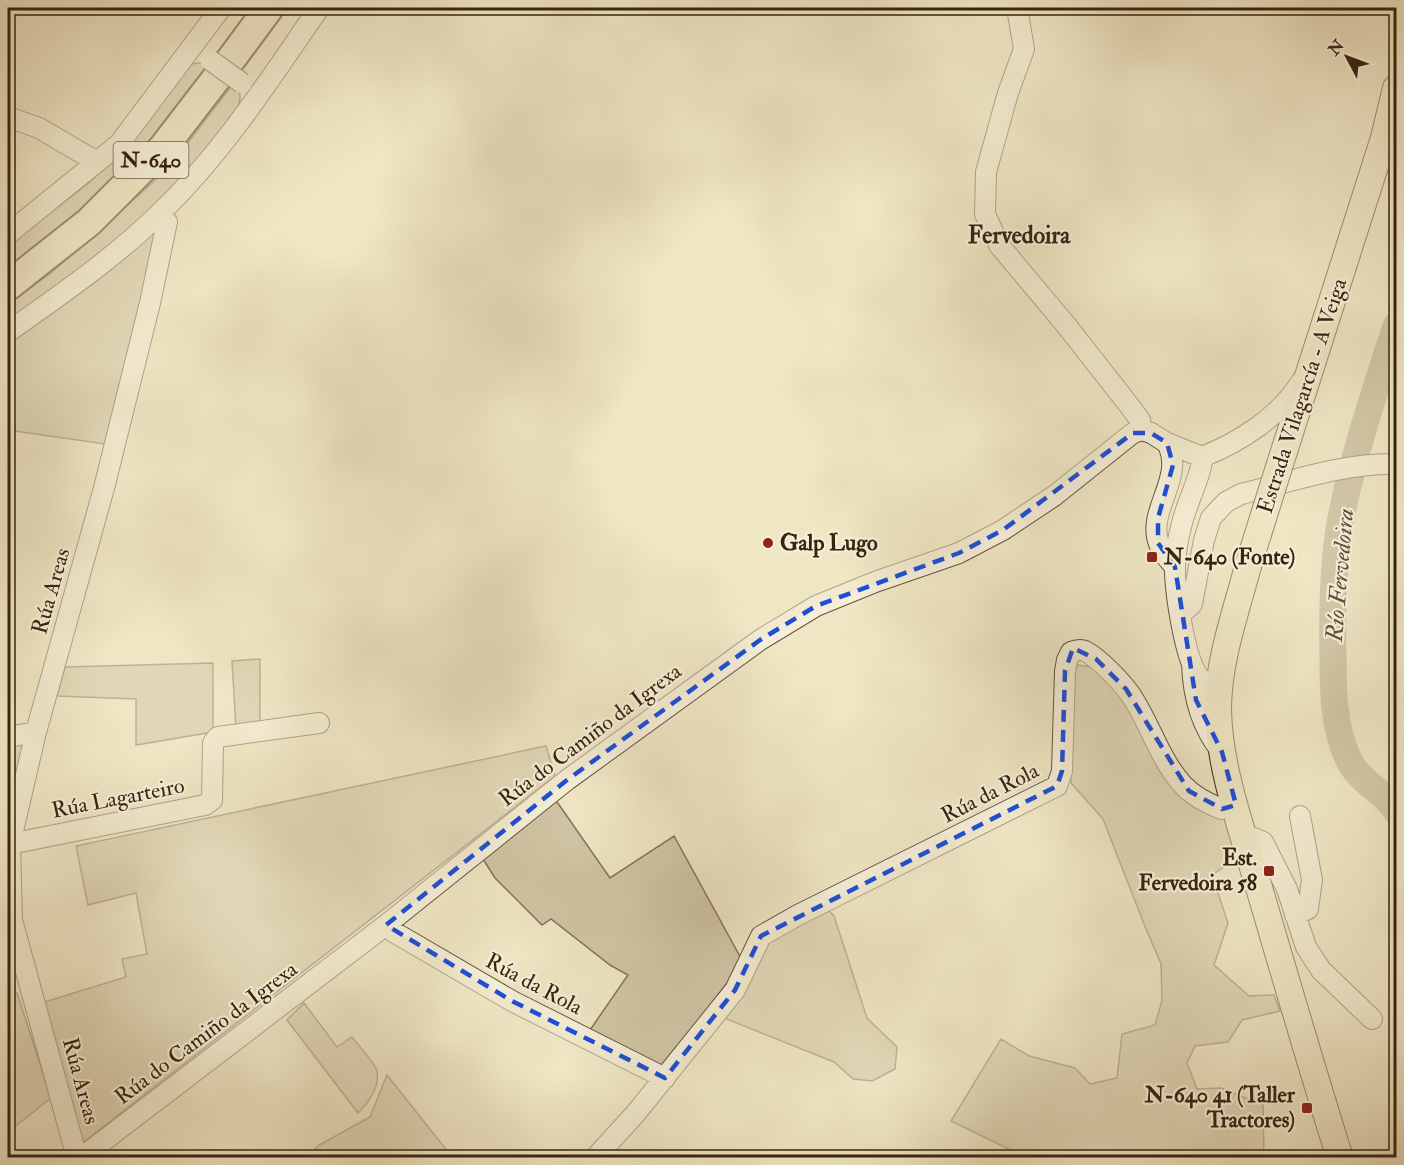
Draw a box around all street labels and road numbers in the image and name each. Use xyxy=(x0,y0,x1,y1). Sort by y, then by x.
road number: N-640 xyxy=(114,142,188,178)
street label: Estrada Vilagarcía - A Veiga xyxy=(1251,274,1354,517)
street label: Rúa Areas xyxy=(25,545,77,637)
street label: Rúa do Camiño da Igrexa xyxy=(493,657,688,813)
street label: Rúa da Rola xyxy=(937,756,1044,829)
street label: Rúa Lagarteiro xyxy=(49,771,187,825)
street label: Rúa da Rola xyxy=(481,947,588,1022)
street label: Rúa do Camiño da Igrexa xyxy=(109,955,304,1111)
street label: Rúa Areas xyxy=(56,1035,106,1127)

